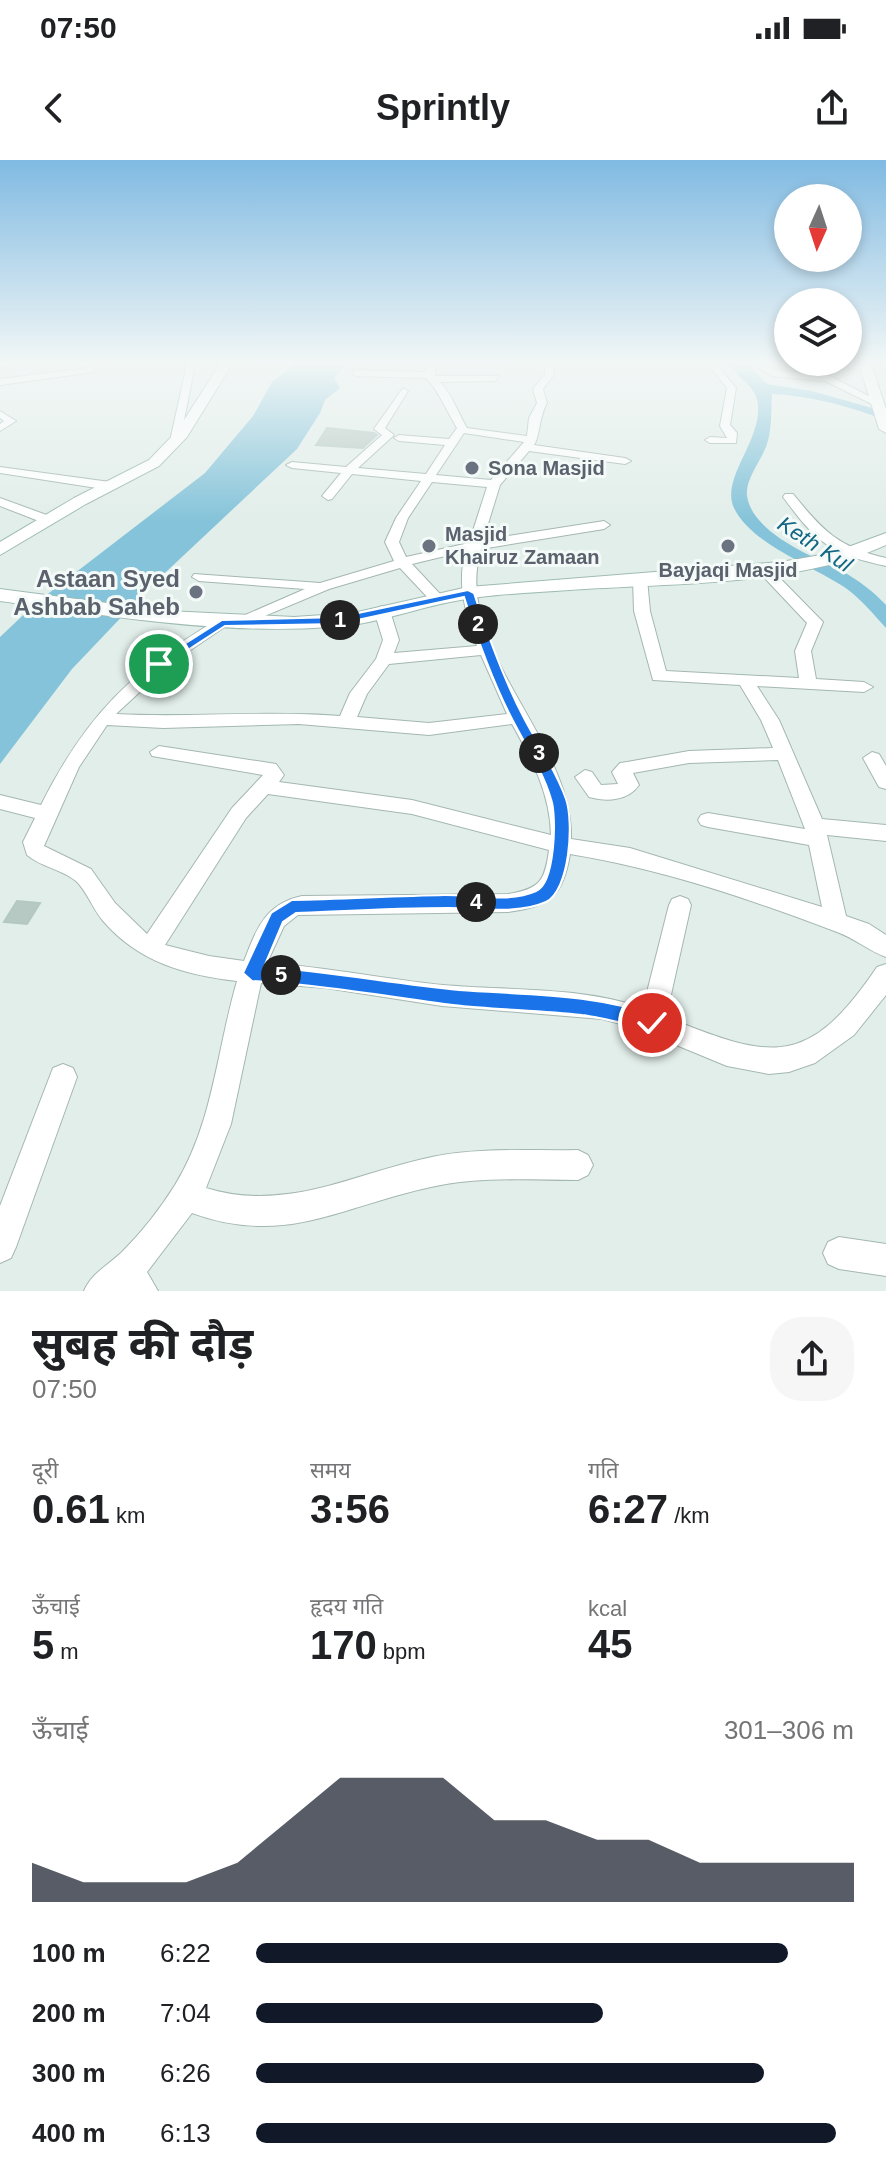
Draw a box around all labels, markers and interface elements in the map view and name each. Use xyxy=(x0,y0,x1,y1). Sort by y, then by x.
text: 07:50 xyxy=(40,11,117,44)
icon: back xyxy=(32,86,76,130)
icon: share xyxy=(810,86,854,130)
text: Sprintly xyxy=(376,87,510,128)
north arrow xyxy=(774,184,862,272)
map controls xyxy=(774,184,862,376)
button: layers xyxy=(774,288,862,376)
place label: Sona Masjid xyxy=(488,457,605,479)
marker: Sona Masjid xyxy=(463,459,481,477)
water label: Keth Kul xyxy=(773,511,858,578)
place label: Masjid Khairuz Zamaan xyxy=(445,523,599,568)
marker: Masjid Khairuz Zamaan xyxy=(420,537,438,555)
marker: Bayjaqi Masjid xyxy=(719,537,737,555)
place label: Bayjaqi Masjid xyxy=(659,559,797,581)
place label: Astaan Syed Ashbab Saheb xyxy=(13,565,180,620)
marker: Astaan Syed Ashbab Saheb xyxy=(187,583,205,601)
pin: 1 xyxy=(320,600,360,640)
pin: 2 xyxy=(458,604,498,644)
text: 1 xyxy=(334,607,346,632)
text: 2 xyxy=(472,611,484,636)
pin xyxy=(125,630,193,698)
icon: arrive xyxy=(137,642,181,686)
pin: 3 xyxy=(519,733,559,773)
text: 3 xyxy=(533,740,545,765)
pin: 4 xyxy=(456,882,496,922)
text: 4 xyxy=(470,889,482,914)
pin: 5 xyxy=(261,955,301,995)
text: 5 xyxy=(275,962,287,987)
pin xyxy=(618,989,686,1057)
icon: check xyxy=(630,1001,674,1045)
button: share xyxy=(770,1317,854,1401)
text: सुबह की दौड़ xyxy=(32,1319,253,1368)
text: 07:50 xyxy=(32,1374,97,1404)
text: दूरी xyxy=(32,1458,58,1483)
text: समय xyxy=(310,1458,351,1483)
text: गति xyxy=(588,1458,619,1483)
text: 0.61 xyxy=(32,1487,110,1531)
text: 3:56 xyxy=(310,1487,390,1531)
text: 6:27 xyxy=(588,1487,668,1531)
text: km xyxy=(110,1503,145,1528)
text: /km xyxy=(668,1503,710,1528)
text: ऊँचाई xyxy=(32,1594,80,1619)
text: हृदय गति xyxy=(310,1594,383,1619)
text: kcal xyxy=(588,1596,627,1621)
text: 45 xyxy=(588,1622,633,1666)
text: 5 xyxy=(32,1623,54,1667)
text: 170 xyxy=(310,1623,377,1667)
text: m xyxy=(54,1639,79,1664)
text: bpm xyxy=(377,1639,426,1664)
text: ऊँचाई xyxy=(32,1715,88,1745)
text: 301–306 m xyxy=(724,1715,854,1745)
text: 100 m xyxy=(32,1938,106,1968)
text: 6:22 xyxy=(160,1938,211,1968)
text: 200 m xyxy=(32,1998,106,2028)
text: 7:04 xyxy=(160,1998,211,2028)
text: 300 m xyxy=(32,2058,106,2088)
text: 6:26 xyxy=(160,2058,211,2088)
text: 400 m xyxy=(32,2118,106,2148)
text: 6:13 xyxy=(160,2118,211,2148)

